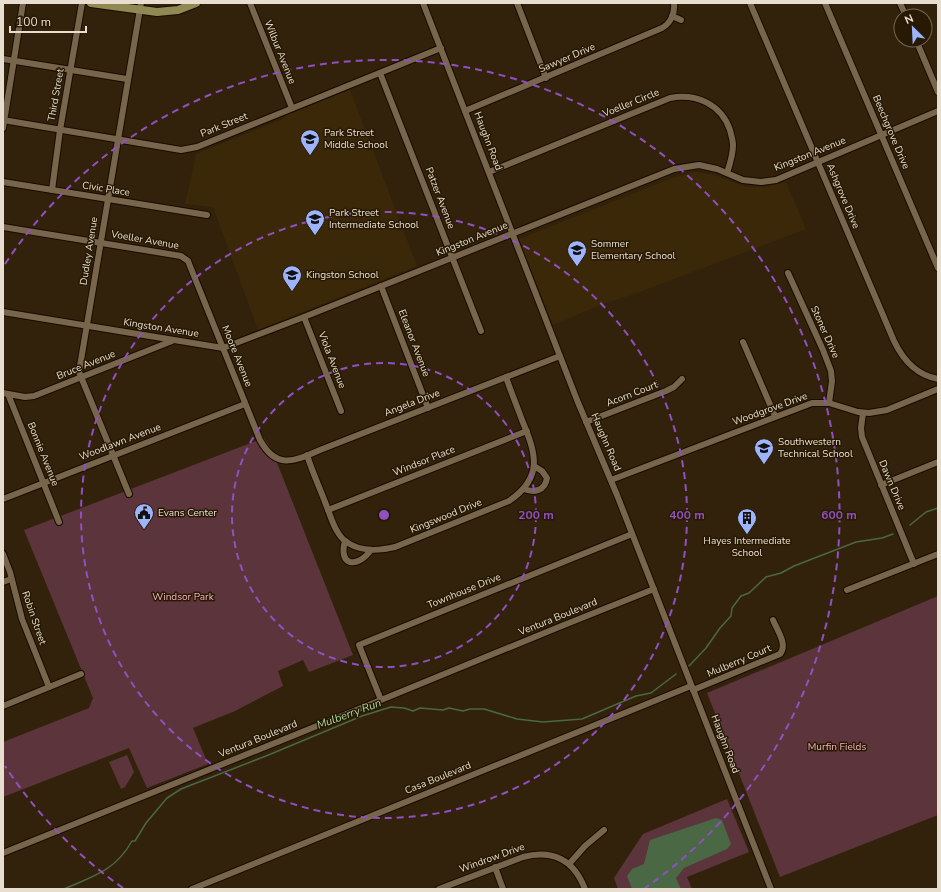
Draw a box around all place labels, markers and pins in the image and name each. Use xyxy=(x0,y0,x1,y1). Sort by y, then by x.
place label: Park Street Middle School xyxy=(324,126,388,152)
school or university icon: Park Street Middle School xyxy=(299,128,321,156)
place label: Park Street Intermediate School xyxy=(329,206,419,232)
school or university icon: Park Street Intermediate School xyxy=(304,208,326,236)
place label: Sommer Elementary School xyxy=(591,237,676,263)
school or university icon: Sommer Elementary School xyxy=(566,239,588,267)
school or university icon: Kingston School xyxy=(281,264,303,292)
place label: Kingston School xyxy=(306,268,379,282)
place label: Southwestern Technical School xyxy=(778,435,853,461)
school or university icon: Southwestern Technical School xyxy=(753,437,775,465)
public building icon: Evans Center xyxy=(133,502,155,530)
place label: Evans Center xyxy=(158,506,217,520)
building icon: Hayes Intermediate School xyxy=(736,507,758,535)
centre of rings xyxy=(377,508,391,522)
place label: Hayes Intermediate School xyxy=(703,534,791,560)

